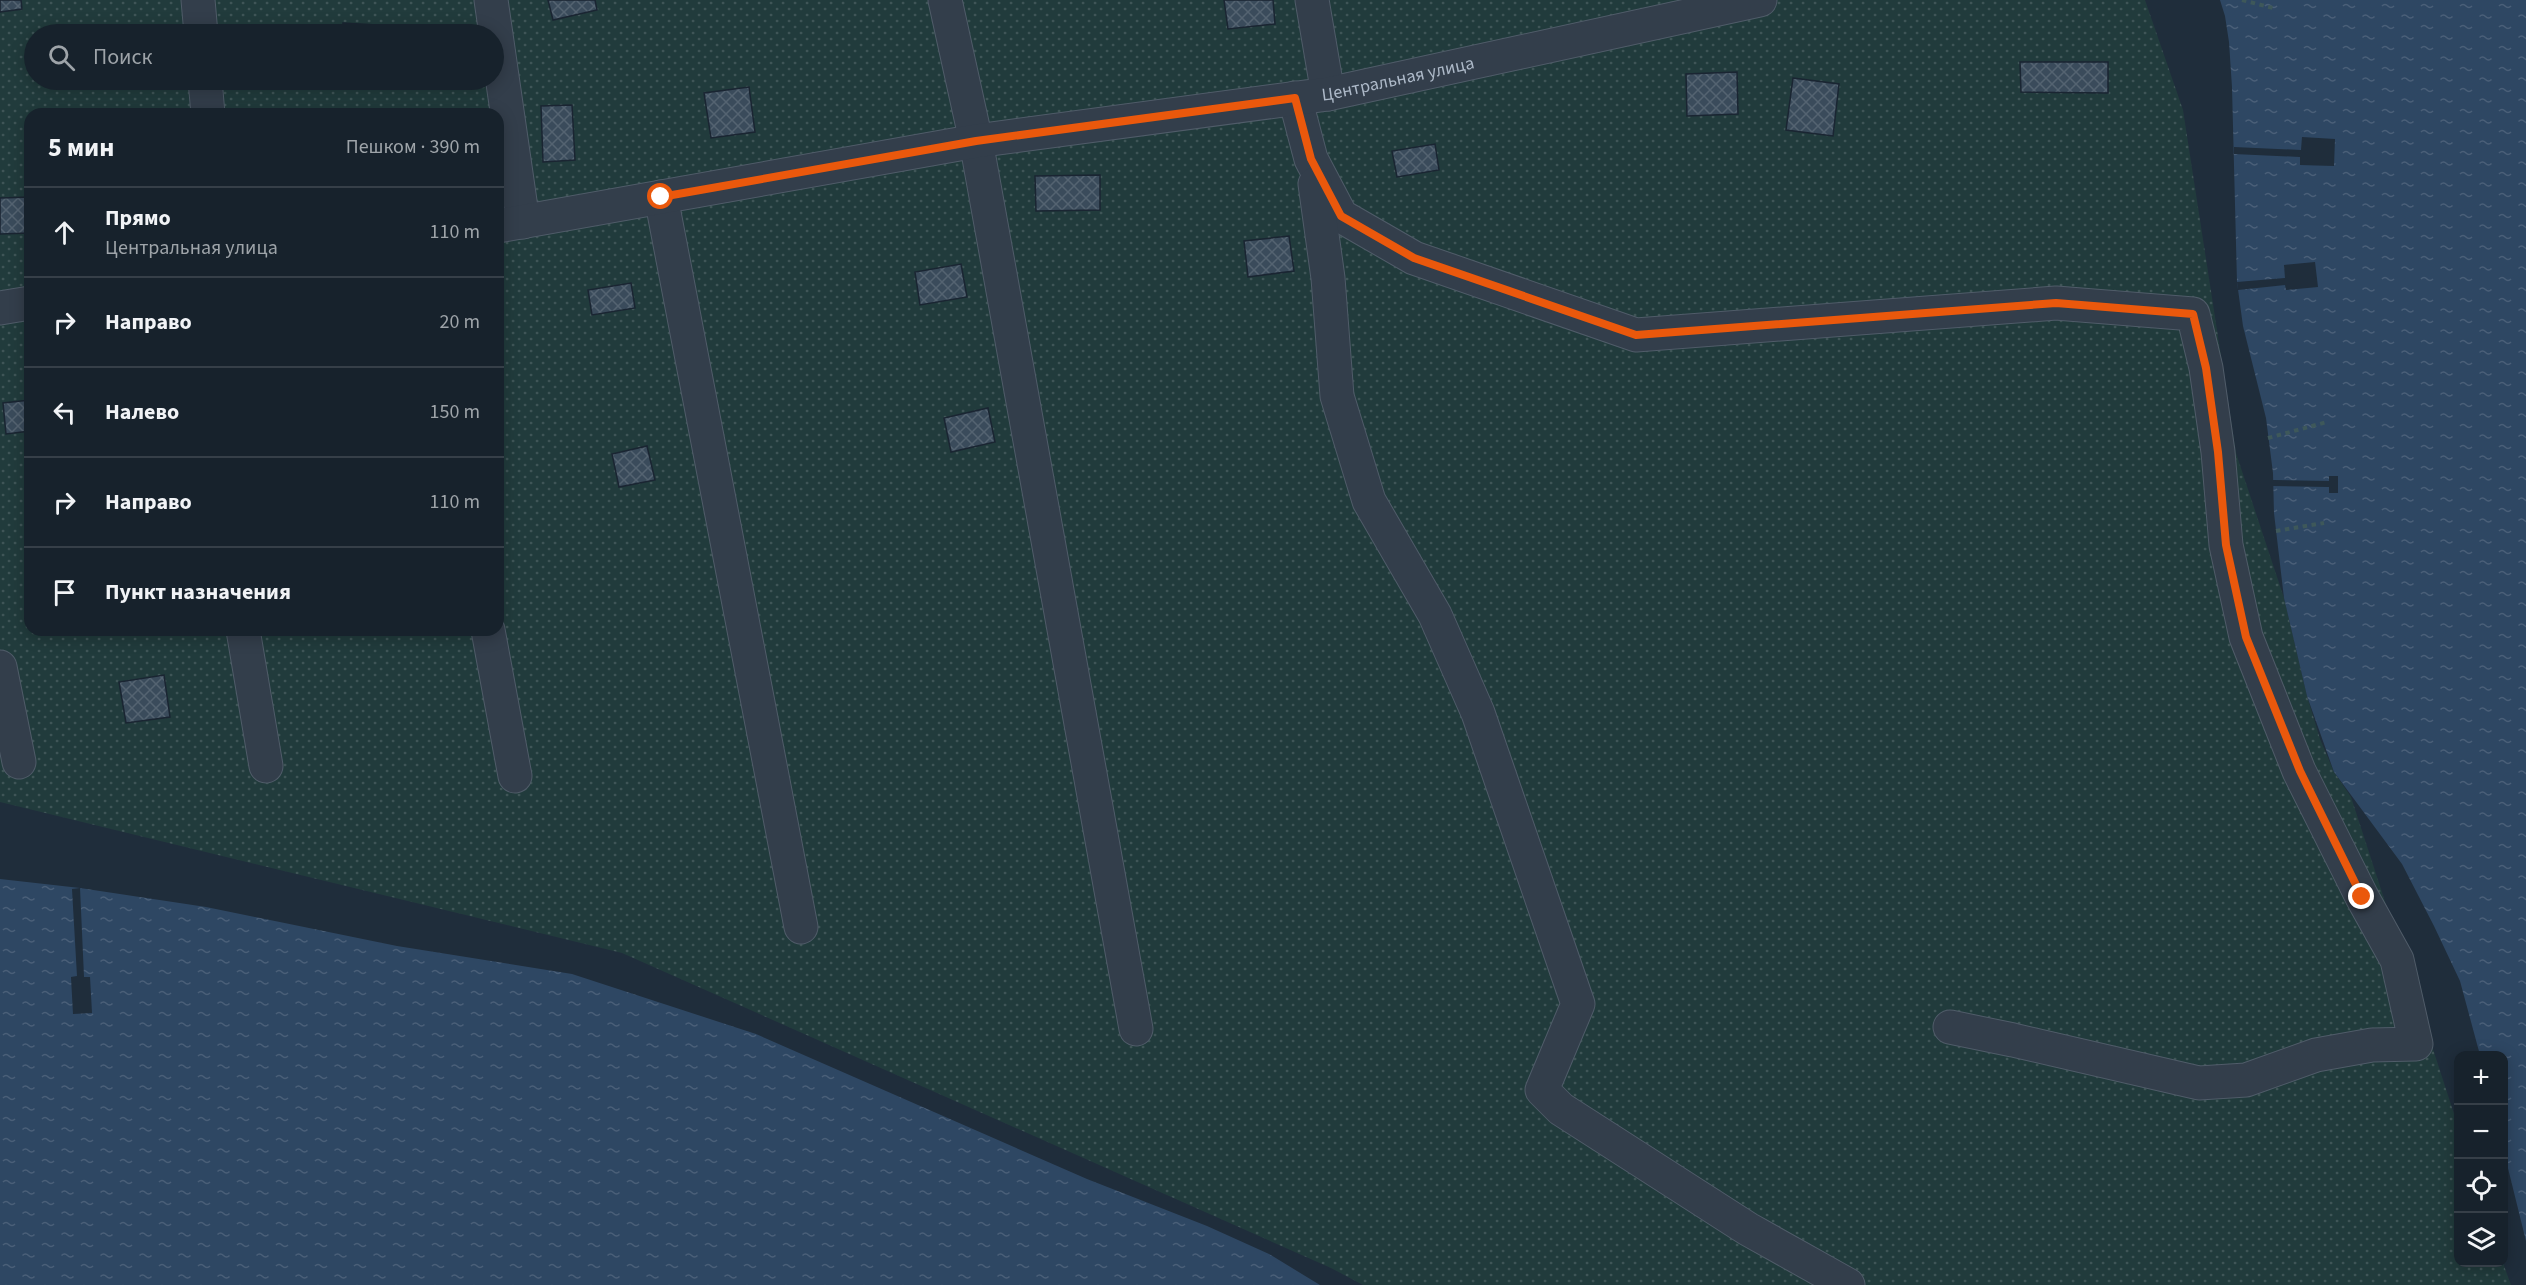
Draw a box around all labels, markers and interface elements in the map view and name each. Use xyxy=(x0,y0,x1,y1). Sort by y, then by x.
search box xyxy=(24,24,504,90)
icon: search xyxy=(45,41,78,74)
text: Поиск xyxy=(93,41,152,73)
street label: Центральная улица xyxy=(1320,50,1476,107)
text: 5 мин xyxy=(48,129,114,166)
text: Пешком · 390 m xyxy=(346,133,480,161)
route start xyxy=(647,183,673,209)
text: Прямо xyxy=(105,202,171,234)
icon: ahead xyxy=(48,216,81,249)
text: 110 m xyxy=(430,218,480,246)
text: Центральная улица xyxy=(105,234,278,262)
icon: right xyxy=(48,306,81,339)
text: Направо xyxy=(105,306,192,338)
text: 20 m xyxy=(440,308,480,336)
icon: left xyxy=(48,396,81,429)
text: Налево xyxy=(105,396,179,428)
text: 150 m xyxy=(430,398,480,426)
icon: right xyxy=(48,486,81,519)
text: Направо xyxy=(105,486,192,518)
text: 110 m xyxy=(430,488,480,516)
icon: arrive xyxy=(48,576,81,609)
text: Пункт назначения xyxy=(105,576,291,608)
route end xyxy=(2348,883,2374,909)
map controls xyxy=(2454,1051,2508,1267)
button: + xyxy=(2454,1051,2508,1105)
button: − xyxy=(2454,1105,2508,1159)
button: locate xyxy=(2454,1159,2508,1213)
button: layers xyxy=(2454,1213,2508,1267)

